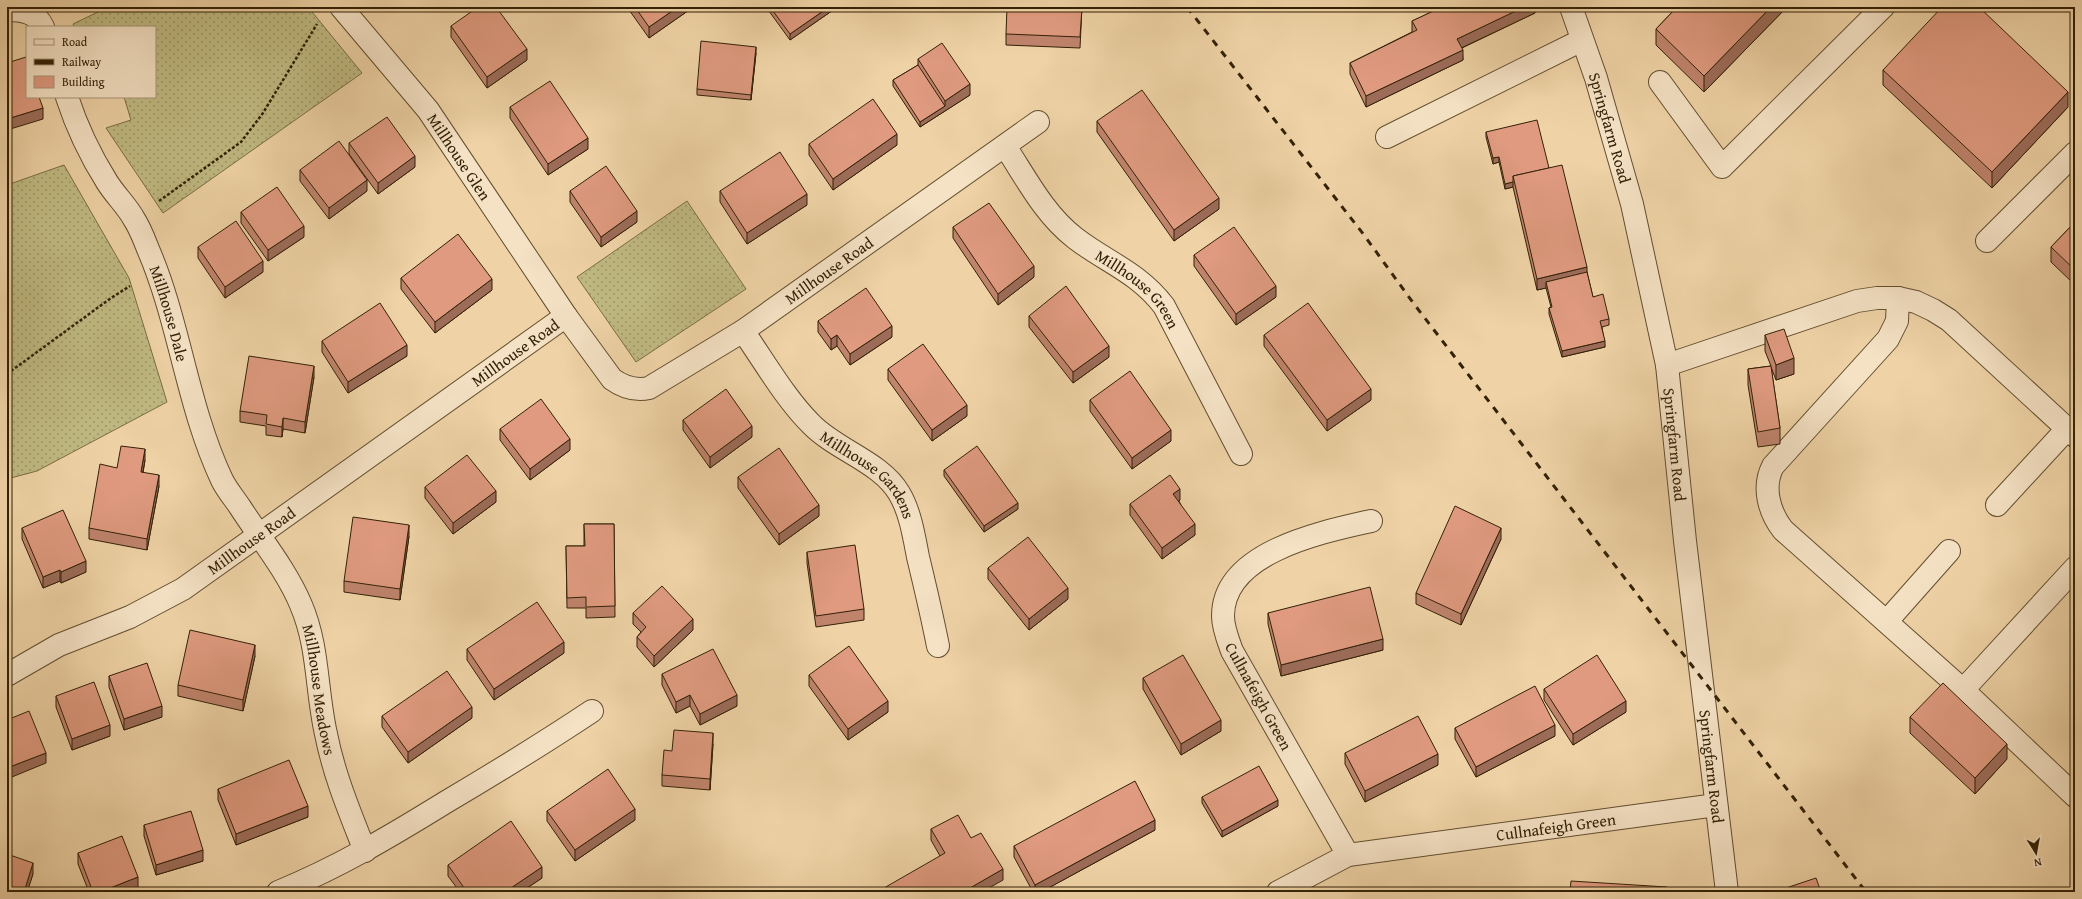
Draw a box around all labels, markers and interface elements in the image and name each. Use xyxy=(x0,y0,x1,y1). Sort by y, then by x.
legend xyxy=(26,26,156,98)
text: Road xyxy=(62,33,88,50)
text: Railway xyxy=(62,53,101,70)
street label: Springfarm Road xyxy=(1583,69,1638,186)
text: Building xyxy=(62,73,105,90)
street label: Millhouse Glen xyxy=(421,108,497,205)
street label: Millhouse Road xyxy=(780,230,878,310)
street label: Millhouse Green xyxy=(1091,243,1186,333)
street label: Millhouse Dale xyxy=(144,262,195,364)
street label: Millhouse Road xyxy=(466,312,564,392)
street label: Springfarm Road xyxy=(1657,387,1693,503)
street label: Millhouse Gardens xyxy=(815,424,921,522)
street label: Millhouse Road xyxy=(202,500,301,580)
street label: Millhouse Meadows xyxy=(296,622,342,758)
street label: Cullnafeigh Green xyxy=(1219,638,1299,754)
street label: Springfarm Road xyxy=(1693,708,1731,825)
street label: Cullnafeigh Green xyxy=(1495,807,1617,847)
north arrow xyxy=(2016,833,2056,873)
text: N xyxy=(2032,854,2043,871)

